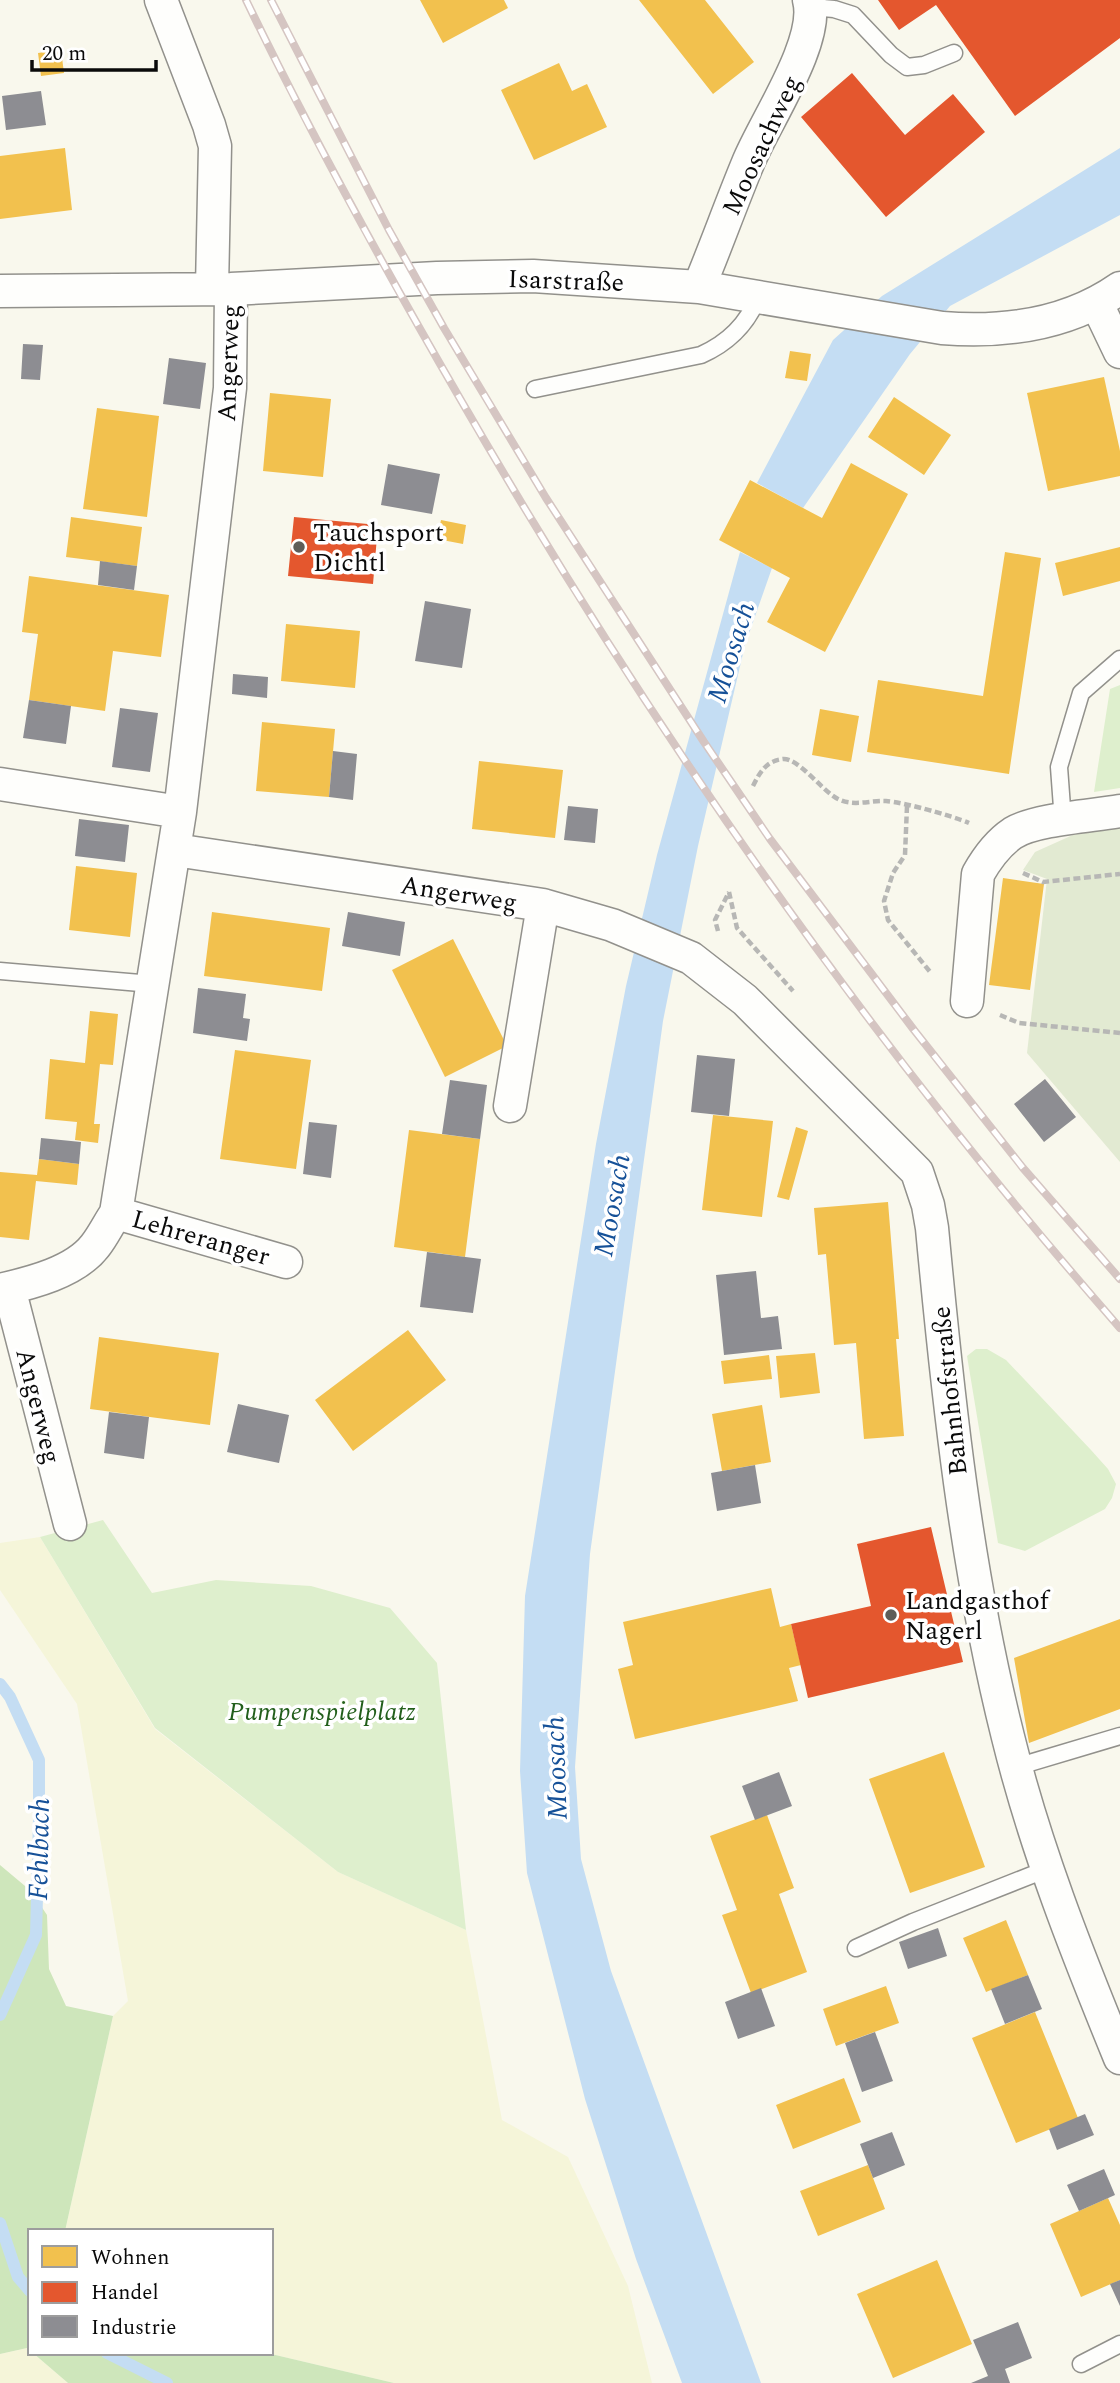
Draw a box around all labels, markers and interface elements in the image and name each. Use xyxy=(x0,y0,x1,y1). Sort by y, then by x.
scale bar xyxy=(32,28,156,72)
text: 20 m xyxy=(42,38,86,70)
street label: Moosachweg xyxy=(712,69,812,222)
street label: Isarstraße xyxy=(507,259,625,303)
street label: Angerweg xyxy=(207,304,251,423)
place label: Tauchsport Dichtl xyxy=(313,513,444,583)
marker: Tauchsport Dichtl xyxy=(291,539,307,555)
water label: Moosach xyxy=(696,597,767,708)
street label: Angerweg xyxy=(398,865,520,923)
water label: Moosach xyxy=(582,1150,643,1260)
street label: Lehreranger xyxy=(127,1199,275,1277)
street label: Bahnhofstraße xyxy=(921,1304,979,1478)
street label: Angerweg xyxy=(4,1344,72,1468)
place label: Landgasthof Nagerl xyxy=(905,1581,1051,1651)
marker: Landgasthof Nagerl xyxy=(883,1607,899,1623)
park label: Pumpenspielplatz xyxy=(228,1692,416,1732)
water label: Moosach xyxy=(533,1715,580,1821)
water label: Fehlbach xyxy=(17,1797,62,1901)
legend xyxy=(28,2229,273,2355)
text: Wohnen xyxy=(91,2242,169,2274)
text: Handel xyxy=(91,2277,159,2309)
text: Industrie xyxy=(91,2312,177,2344)

